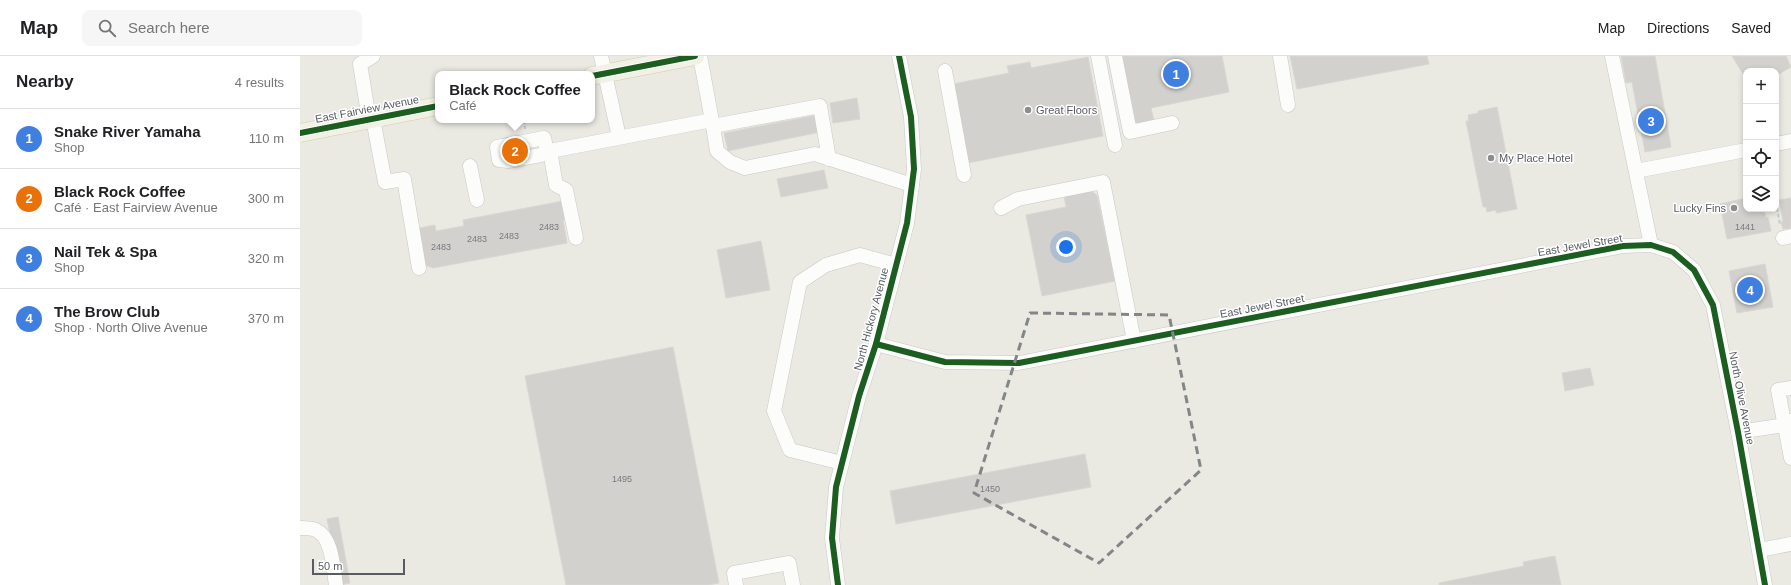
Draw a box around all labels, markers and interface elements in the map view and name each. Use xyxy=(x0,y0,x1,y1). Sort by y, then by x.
search box xyxy=(82,10,362,46)
text: Map xyxy=(20,17,58,38)
icon: search xyxy=(96,17,118,39)
text: Search here xyxy=(128,19,210,36)
text: Map xyxy=(1598,20,1625,36)
text: Directions xyxy=(1647,20,1709,36)
text: Saved xyxy=(1731,20,1771,36)
pin: 1 xyxy=(1163,59,1189,89)
map controls xyxy=(1743,68,1779,212)
button: + xyxy=(1743,68,1779,104)
popup xyxy=(435,71,595,123)
text: Nearby xyxy=(16,72,74,91)
text: 4 results xyxy=(235,75,284,90)
text: Black Rock Coffee xyxy=(449,81,581,98)
street label: East Fairview Avenue xyxy=(314,93,420,125)
text: Café xyxy=(449,98,477,113)
place label: Great Floors xyxy=(1036,104,1098,116)
button: − xyxy=(1743,104,1779,140)
marker: Great Floors xyxy=(1023,105,1033,115)
pin: 3 xyxy=(1638,106,1664,136)
text: Snake River Yamaha xyxy=(54,123,200,140)
text: 1 xyxy=(25,131,33,146)
text: 110 m xyxy=(249,131,284,146)
pin: 2 xyxy=(502,136,528,166)
text: Shop xyxy=(54,140,84,155)
button: locate xyxy=(1743,140,1779,176)
place label: My Place Hotel xyxy=(1499,152,1573,164)
marker: My Place Hotel xyxy=(1486,153,1496,163)
button: layers xyxy=(1743,176,1779,212)
text: Black Rock Coffee xyxy=(54,183,186,200)
text: 2 xyxy=(25,191,33,206)
text: 300 m xyxy=(248,191,284,206)
text: Café · East Fairview Avenue xyxy=(54,200,218,215)
place label: Lucky Fins xyxy=(1673,202,1726,214)
marker: Lucky Fins xyxy=(1729,203,1739,213)
house number: 2483 xyxy=(539,222,559,232)
house number: 1441 xyxy=(1735,222,1755,232)
house number: 2483 xyxy=(499,231,519,241)
street label: East Jewel Street xyxy=(1537,232,1623,258)
house number: 2483 xyxy=(467,234,487,244)
your location xyxy=(1056,237,1076,257)
house number: 2483 xyxy=(431,242,451,252)
text: Nail Tek & Spa xyxy=(54,243,157,260)
text: 3 xyxy=(25,251,33,266)
text: 320 m xyxy=(248,251,284,266)
text: Shop xyxy=(54,260,84,275)
street label: North Hickory Avenue xyxy=(851,266,891,372)
pin: 4 xyxy=(1737,275,1763,305)
street label: East Jewel Street xyxy=(1219,292,1305,320)
text: The Brow Club xyxy=(54,303,160,320)
text: 4 xyxy=(25,311,33,326)
text: 370 m xyxy=(248,311,284,326)
text: Shop · North Olive Avenue xyxy=(54,320,208,335)
street label: North Olive Avenue xyxy=(1727,350,1757,446)
house number: 1495 xyxy=(612,474,632,484)
house number: 1450 xyxy=(980,484,1000,494)
scale bar xyxy=(312,557,405,576)
text: 50 m xyxy=(318,560,342,572)

